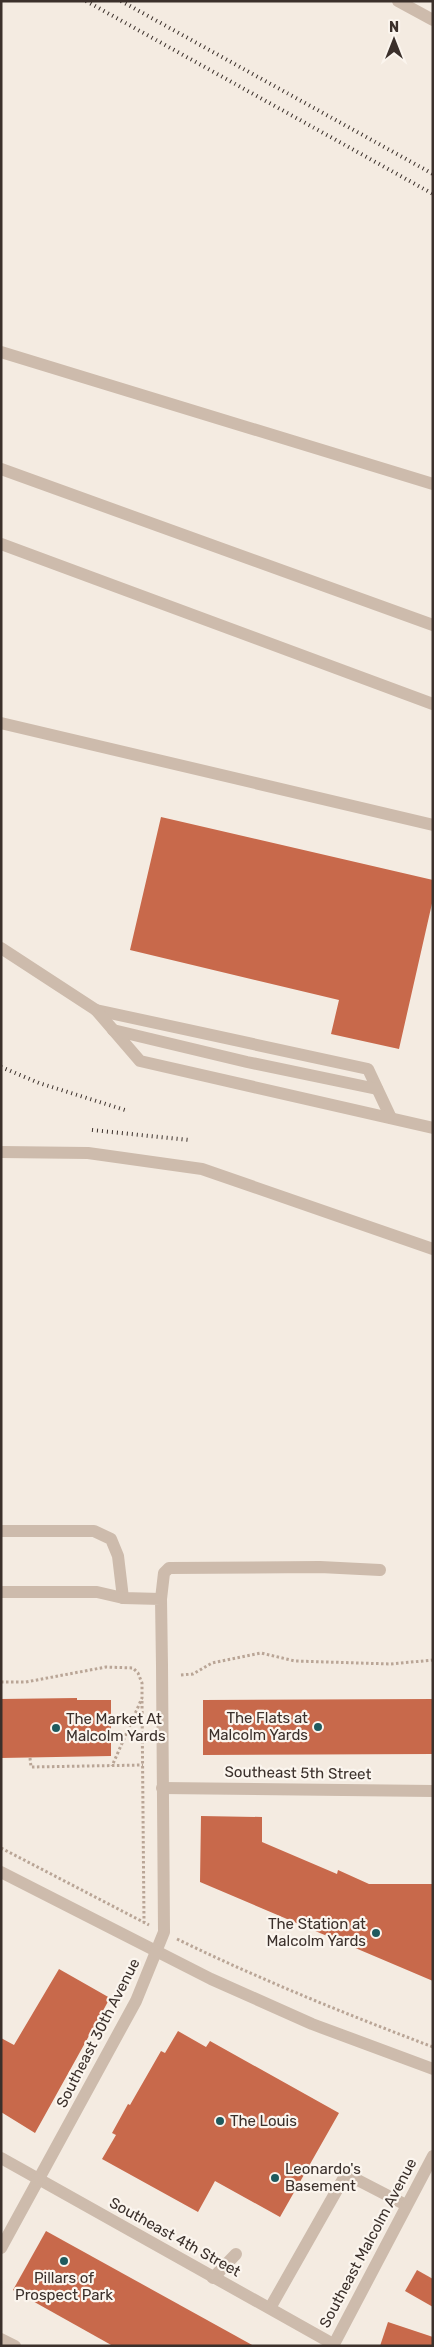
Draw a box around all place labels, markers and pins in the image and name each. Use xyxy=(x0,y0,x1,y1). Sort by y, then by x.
place label: The Flats at Malcolm Yards xyxy=(208,1709,308,1744)
place label: The Market At Malcolm Yards xyxy=(66,1710,166,1745)
marker: The Flats at Malcolm Yards xyxy=(312,1721,324,1733)
marker: The Market At Malcolm Yards xyxy=(50,1722,62,1734)
place label: The Station at Malcolm Yards xyxy=(266,1915,366,1950)
marker: The Station at Malcolm Yards xyxy=(370,1927,382,1939)
place label: The Louis xyxy=(230,2112,297,2130)
marker: The Louis xyxy=(214,2115,226,2127)
place label: Leonardo's Basement xyxy=(285,2160,361,2195)
marker: Leonardo's Basement xyxy=(269,2172,281,2184)
marker: Pillars of Prospect Park xyxy=(58,2255,70,2267)
place label: Pillars of Prospect Park xyxy=(15,2269,113,2304)

